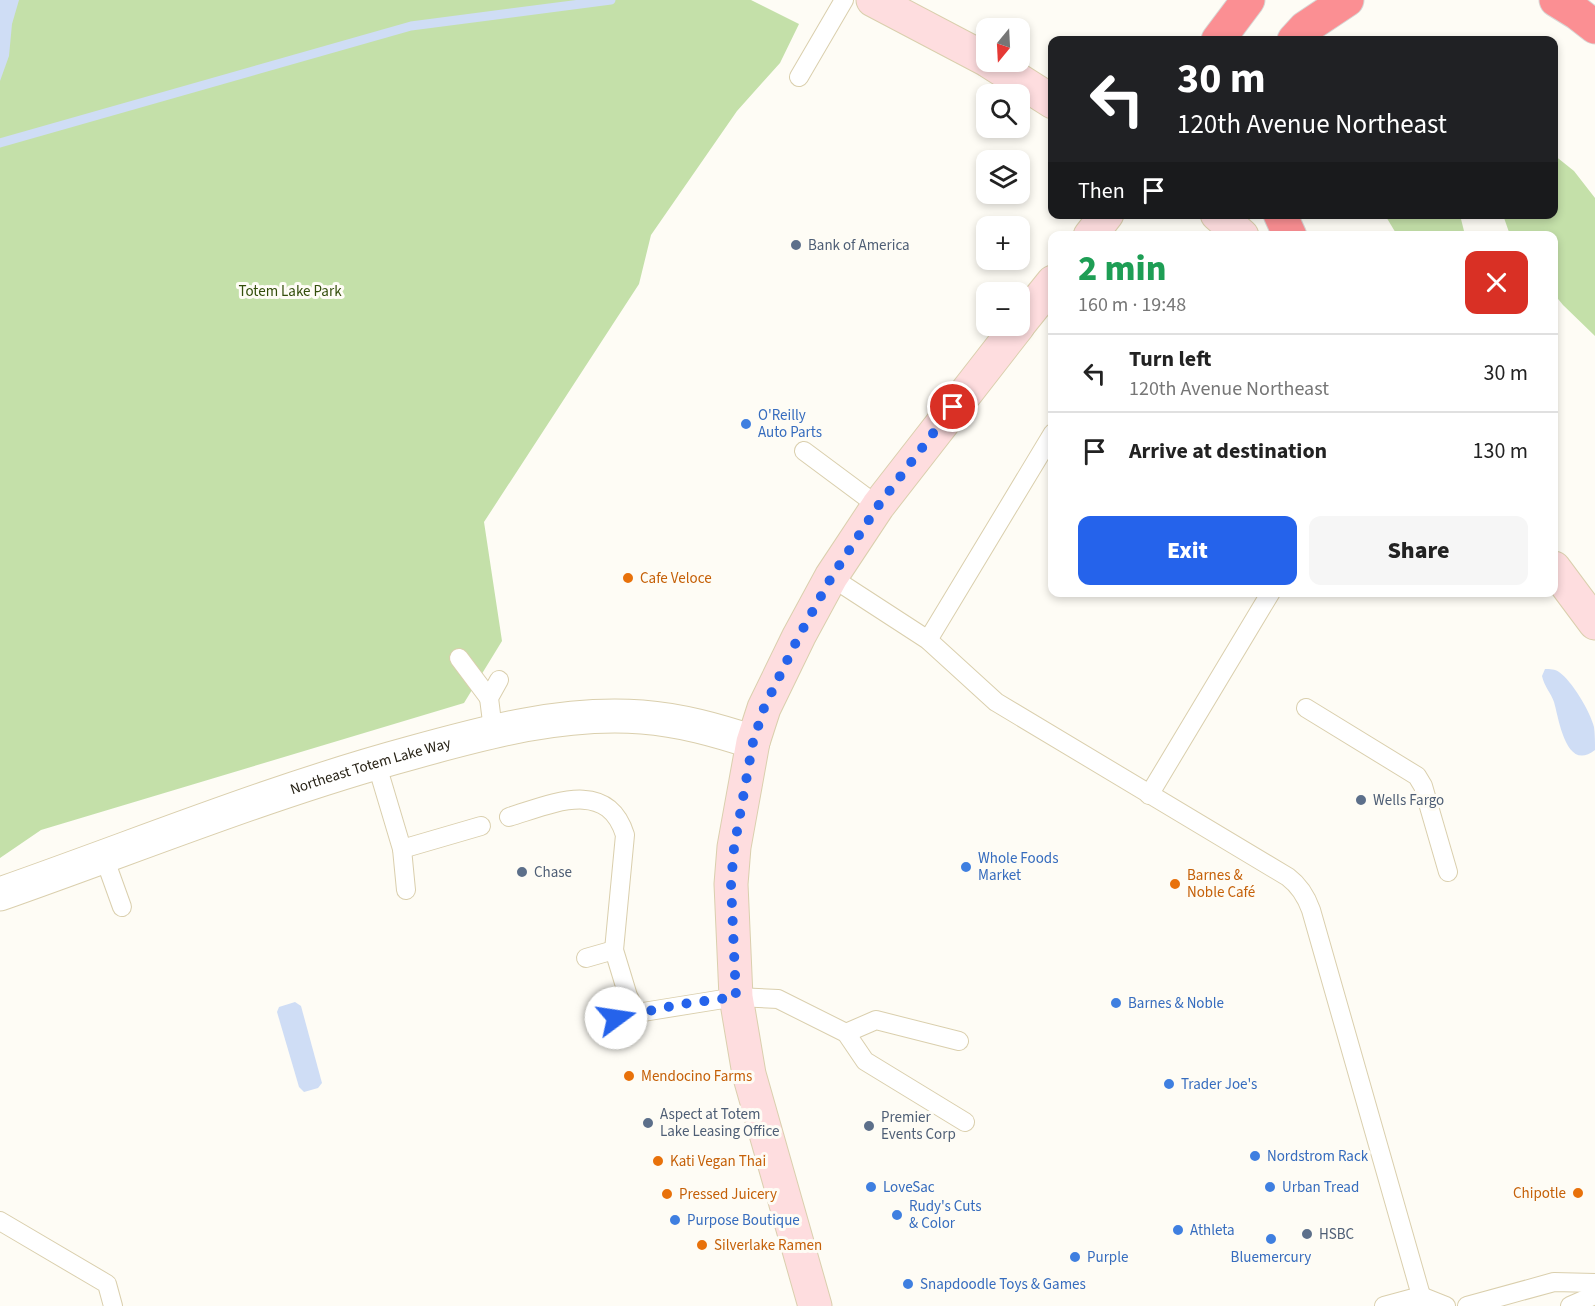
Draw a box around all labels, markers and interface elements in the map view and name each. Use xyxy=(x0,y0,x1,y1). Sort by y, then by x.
north arrow xyxy=(976,18,1030,72)
map controls xyxy=(976,18,1030,336)
text: 30 m xyxy=(1177,49,1266,109)
icon: left xyxy=(1078,60,1156,138)
button: search xyxy=(976,84,1030,138)
text: 120th Avenue Northeast xyxy=(1177,105,1447,144)
button: layers xyxy=(976,150,1030,204)
icon: arrive xyxy=(1137,174,1170,207)
text: Then xyxy=(1078,175,1125,207)
button: + xyxy=(976,216,1030,270)
place label: Bank of America xyxy=(808,235,910,256)
marker: Bank of America xyxy=(789,238,803,252)
text: 2 min xyxy=(1078,243,1166,294)
button: close xyxy=(1465,251,1528,314)
park label: Totem Lake Park xyxy=(238,281,342,302)
button: − xyxy=(976,282,1030,336)
text: 160 m · 19:48 xyxy=(1078,291,1186,319)
text: Turn left xyxy=(1129,343,1211,375)
icon: left xyxy=(1078,357,1111,390)
text: 30 m xyxy=(1483,357,1528,389)
text: 120th Avenue Northeast xyxy=(1129,375,1329,403)
pin xyxy=(927,381,978,432)
icon: arrive xyxy=(936,390,969,423)
place label: O'Reilly Auto Parts xyxy=(758,405,822,443)
marker: O'Reilly Auto Parts xyxy=(739,417,753,431)
icon: arrive xyxy=(1078,435,1111,468)
text: Arrive at destination xyxy=(1129,435,1327,467)
text: 130 m xyxy=(1473,435,1528,467)
button: Exit xyxy=(1078,516,1297,585)
button: Share xyxy=(1309,516,1528,585)
place label: Cafe Veloce xyxy=(640,568,712,589)
marker: Cafe Veloce xyxy=(621,571,635,585)
street label: Northeast Totem Lake Way xyxy=(287,733,453,800)
place label: Wells Fargo xyxy=(1373,790,1444,811)
marker: Wells Fargo xyxy=(1354,793,1368,807)
place label: Whole Foods Market xyxy=(978,848,1058,886)
marker: Whole Foods Market xyxy=(959,860,973,874)
place label: Chase xyxy=(534,862,572,883)
marker: Chase xyxy=(515,865,529,879)
place label: Barnes & Noble Café xyxy=(1187,865,1255,903)
marker: Barnes & Noble Café xyxy=(1168,877,1182,891)
position arrow xyxy=(584,986,648,1050)
place label: Barnes & Noble xyxy=(1128,993,1224,1014)
marker: Barnes & Noble xyxy=(1109,996,1123,1010)
place label: Mendocino Farms xyxy=(641,1066,752,1087)
marker: Mendocino Farms xyxy=(622,1069,636,1083)
place label: Trader Joe's xyxy=(1181,1074,1257,1095)
marker: Trader Joe's xyxy=(1162,1077,1176,1091)
place label: Aspect at Totem Lake Leasing Office xyxy=(660,1104,779,1142)
place label: Premier Events Corp xyxy=(881,1107,956,1145)
marker: Aspect at Totem Lake Leasing Office xyxy=(641,1116,655,1130)
marker: Premier Events Corp xyxy=(862,1119,876,1133)
place label: Nordstrom Rack xyxy=(1267,1146,1369,1167)
marker: Nordstrom Rack xyxy=(1248,1149,1262,1163)
place label: Kati Vegan Thai xyxy=(670,1151,766,1172)
marker: Kati Vegan Thai xyxy=(651,1154,665,1168)
place label: LoveSac xyxy=(883,1177,935,1198)
place label: Urban Tread xyxy=(1282,1177,1359,1198)
marker: LoveSac xyxy=(864,1180,878,1194)
marker: Urban Tread xyxy=(1263,1180,1277,1194)
place label: Chipotle xyxy=(1513,1183,1566,1204)
place label: Pressed Juicery xyxy=(679,1184,777,1205)
marker: Chipotle xyxy=(1571,1186,1585,1200)
marker: Pressed Juicery xyxy=(660,1187,674,1201)
place label: Rudy's Cuts & Color xyxy=(909,1196,982,1234)
marker: Rudy's Cuts & Color xyxy=(890,1208,904,1222)
place label: Purpose Boutique xyxy=(687,1210,800,1231)
marker: Purpose Boutique xyxy=(668,1213,682,1227)
place label: Athleta xyxy=(1190,1220,1235,1241)
marker: Athleta xyxy=(1171,1223,1185,1237)
place label: HSBC xyxy=(1319,1224,1355,1245)
marker: HSBC xyxy=(1300,1227,1314,1241)
marker: Bluemercury xyxy=(1264,1232,1278,1246)
place label: Silverlake Ramen xyxy=(714,1235,822,1256)
marker: Silverlake Ramen xyxy=(695,1238,709,1252)
place label: Purple xyxy=(1087,1247,1128,1268)
place label: Bluemercury xyxy=(1231,1247,1311,1268)
marker: Purple xyxy=(1068,1250,1082,1264)
place label: Snapdoodle Toys & Games xyxy=(920,1274,1086,1295)
marker: Snapdoodle Toys & Games xyxy=(901,1277,915,1291)

